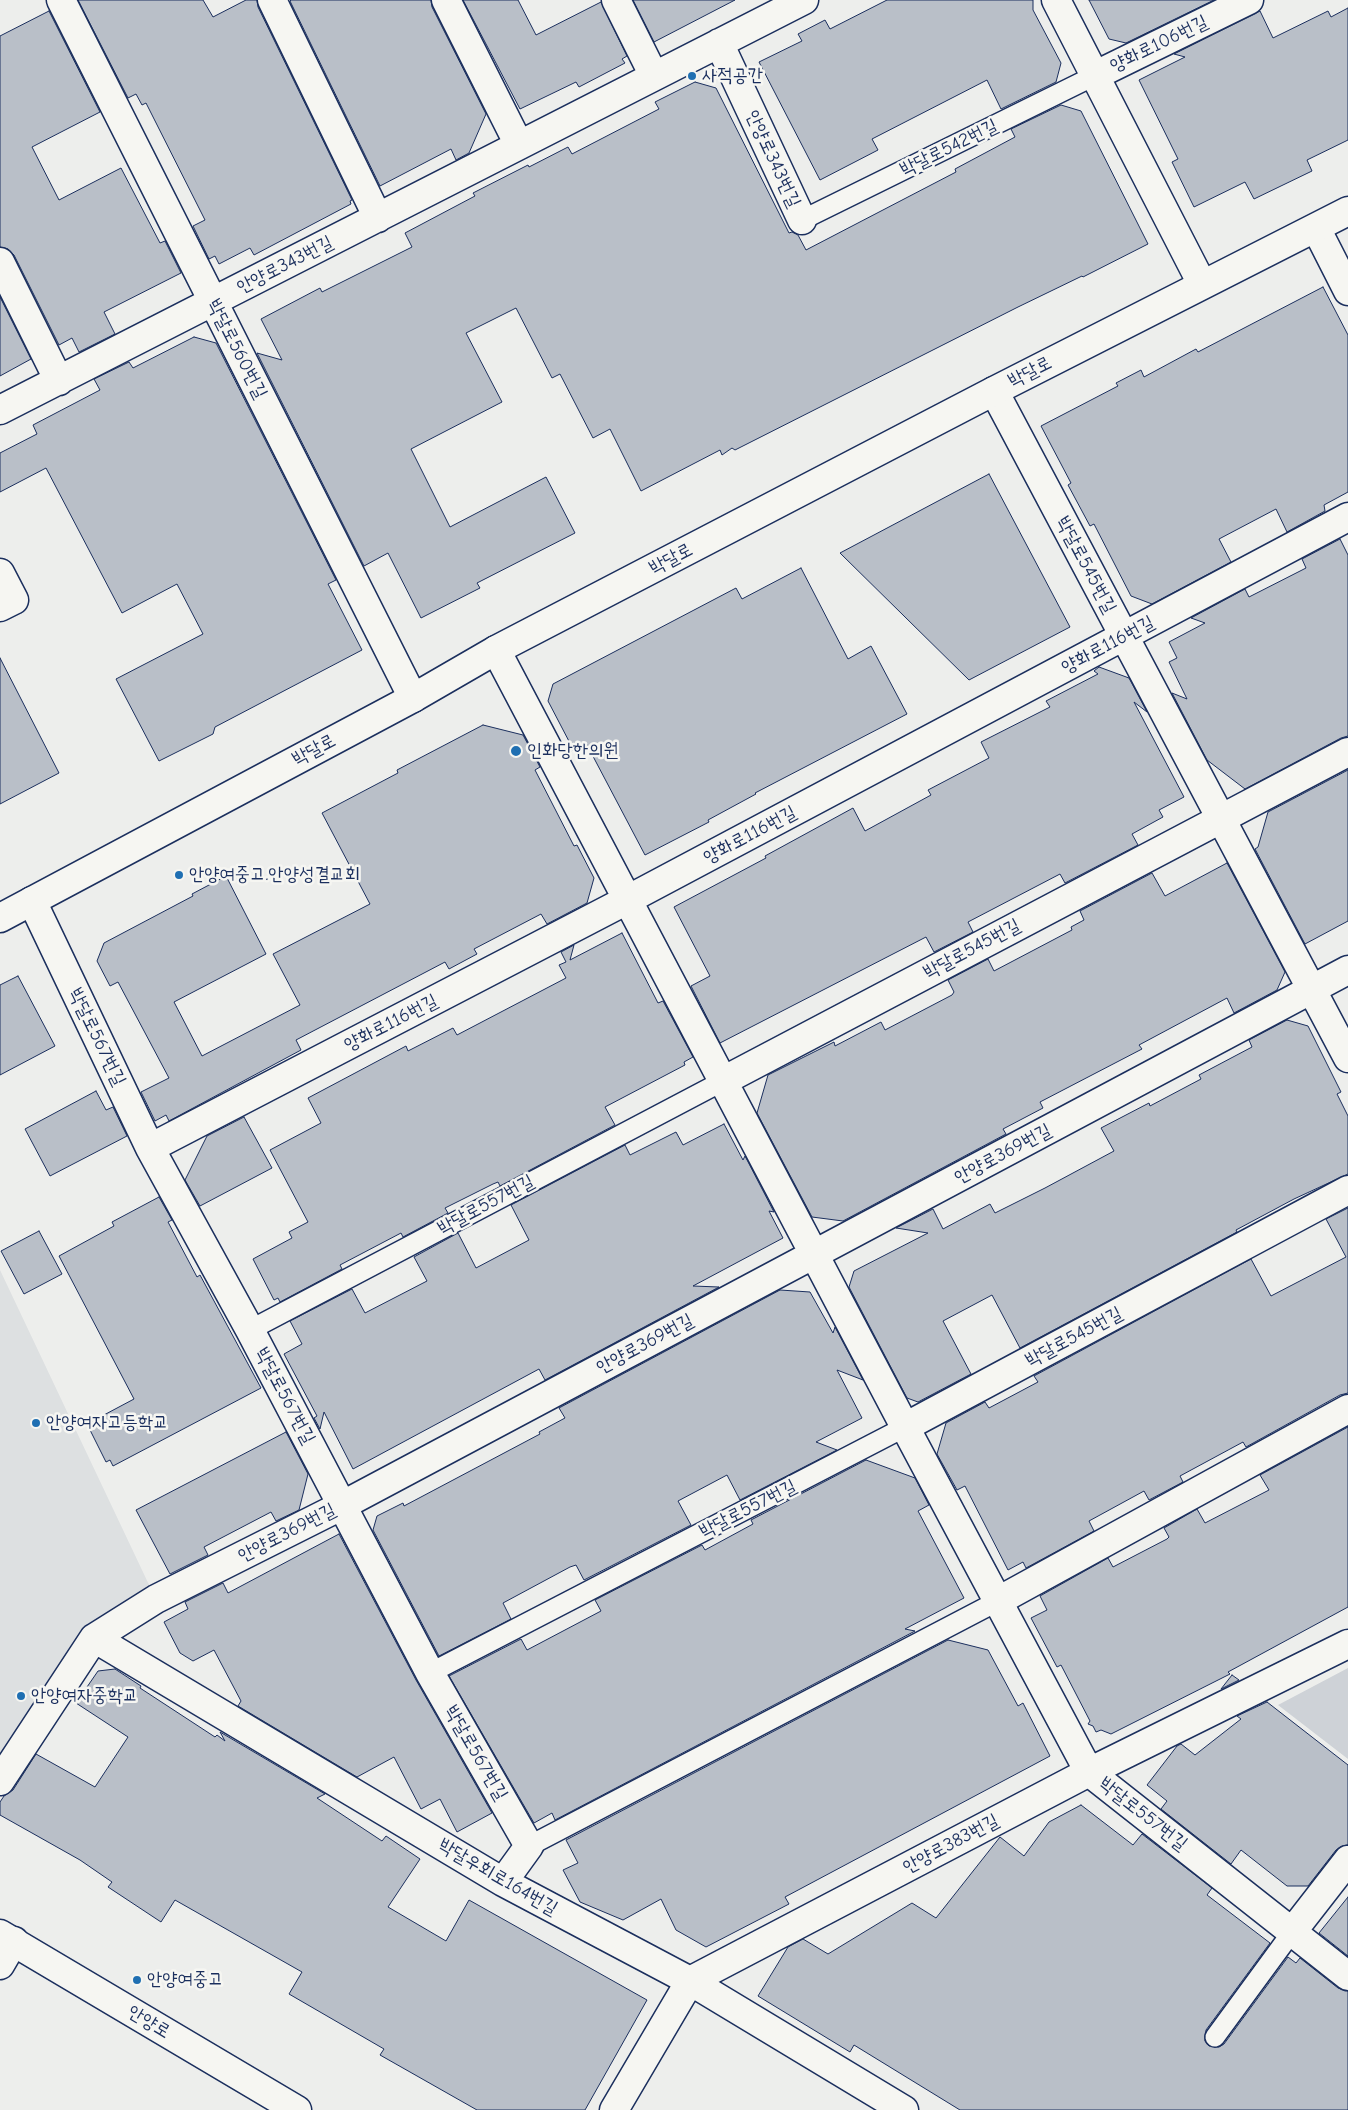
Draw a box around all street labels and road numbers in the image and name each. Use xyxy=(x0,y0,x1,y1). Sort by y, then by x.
street label: 양화로106번길 xyxy=(1106,11,1212,77)
street label: 안양로343번길 xyxy=(741,107,805,211)
street label: 박달로542번길 xyxy=(896,115,1002,181)
street label: 안양로343번길 xyxy=(233,231,337,299)
street label: 박달로560번길 xyxy=(202,295,272,403)
street label: 박달로 xyxy=(1004,351,1056,393)
street label: 박달로545번길 xyxy=(1051,513,1121,617)
street label: 박달로 xyxy=(645,538,697,580)
street label: 양화로116번길 xyxy=(1058,611,1158,679)
street label: 박달로 xyxy=(288,729,340,771)
street label: 양화로116번길 xyxy=(700,801,800,869)
street label: 박달로545번길 xyxy=(920,914,1024,984)
street label: 박달로567번길 xyxy=(64,984,130,1090)
street label: 양화로116번길 xyxy=(340,990,442,1056)
street label: 안양로369번길 xyxy=(951,1119,1055,1189)
street label: 박달로557번길 xyxy=(434,1170,538,1240)
street label: 박달로545번길 xyxy=(1022,1302,1126,1372)
street label: 안양로369번길 xyxy=(593,1309,697,1379)
street label: 박달로567번길 xyxy=(250,1344,320,1448)
street label: 박달로557번길 xyxy=(696,1475,800,1543)
street label: 안양로369번길 xyxy=(234,1499,340,1567)
street label: 박달로567번길 xyxy=(440,1701,512,1805)
street label: 박달로557번길 xyxy=(1094,1772,1192,1856)
street label: 안양로383번길 xyxy=(899,1809,1003,1879)
street label: 박달우회로164번길 xyxy=(434,1834,562,1920)
street label: 안양로 xyxy=(123,2000,175,2044)

